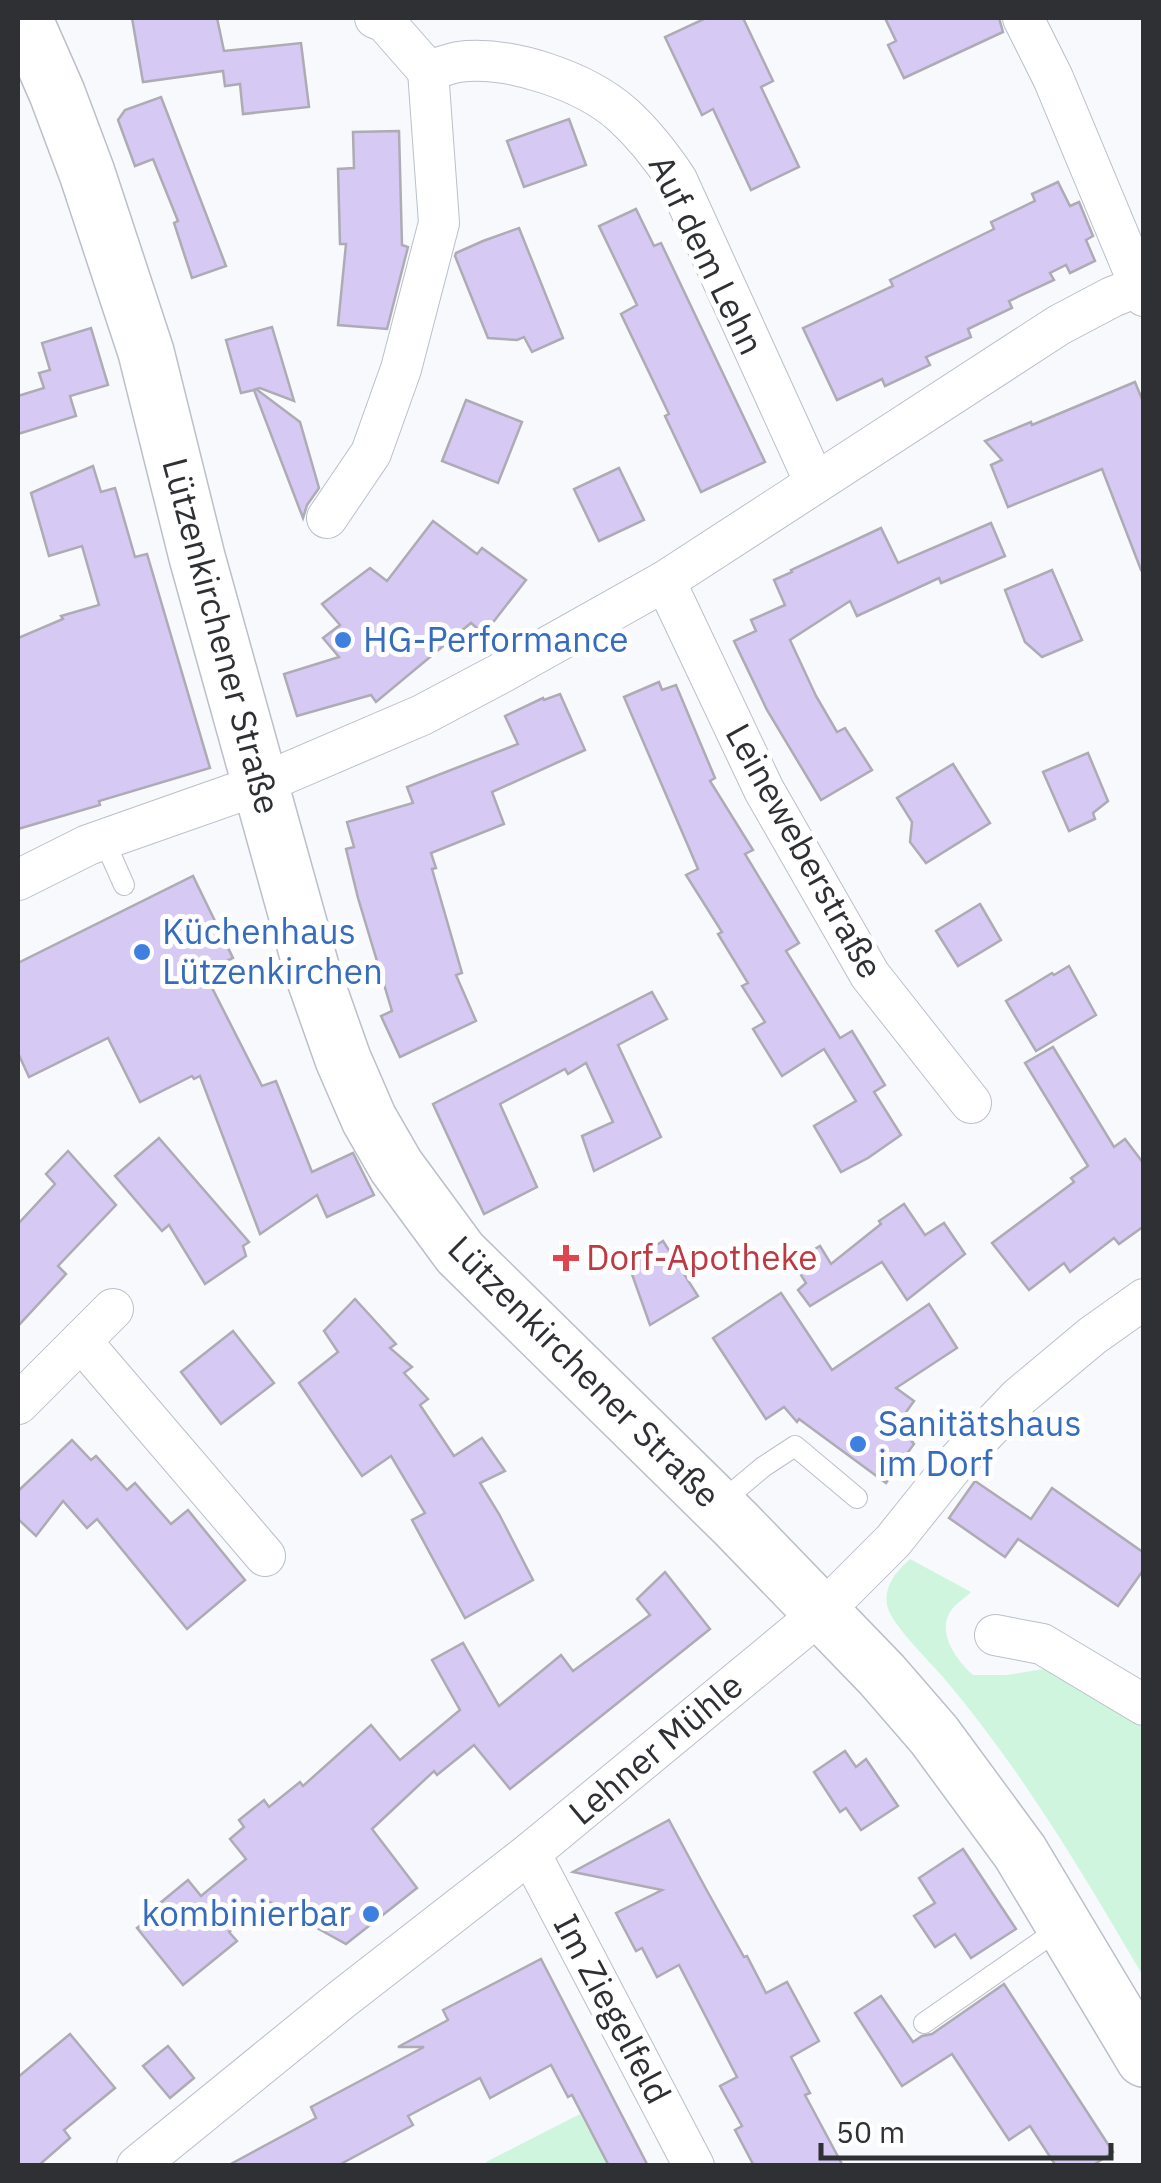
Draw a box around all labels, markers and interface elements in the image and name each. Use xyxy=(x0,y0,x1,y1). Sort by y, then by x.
street label: Auf dem Lehn xyxy=(639,147,775,362)
street label: Lützenkirchener Straße xyxy=(152,453,292,819)
place label: HG-Performance xyxy=(363,616,628,662)
marker: HG-Performance xyxy=(332,629,354,651)
street label: Leineweberstraße xyxy=(716,715,894,986)
place label: Küchenhaus Lützenkirchen xyxy=(162,908,383,994)
marker: Küchenhaus Lützenkirchen xyxy=(131,941,153,963)
street label: Lützenkirchener Straße xyxy=(439,1225,731,1517)
place label: Dorf-Apotheke xyxy=(586,1234,817,1280)
marker: Dorf-Apotheke xyxy=(555,1247,577,1269)
place label: Sanitätshaus im Dorf xyxy=(878,1400,1081,1486)
marker: Sanitätshaus im Dorf xyxy=(847,1433,869,1455)
street label: Lehner Mühle xyxy=(559,1662,752,1834)
place label: kombinierbar xyxy=(141,1890,351,1936)
marker: kombinierbar xyxy=(360,1903,382,1925)
street label: Im Ziegelfeld xyxy=(544,1906,682,2111)
scale bar xyxy=(821,2098,1111,2160)
text: 50 m xyxy=(836,2112,905,2151)

